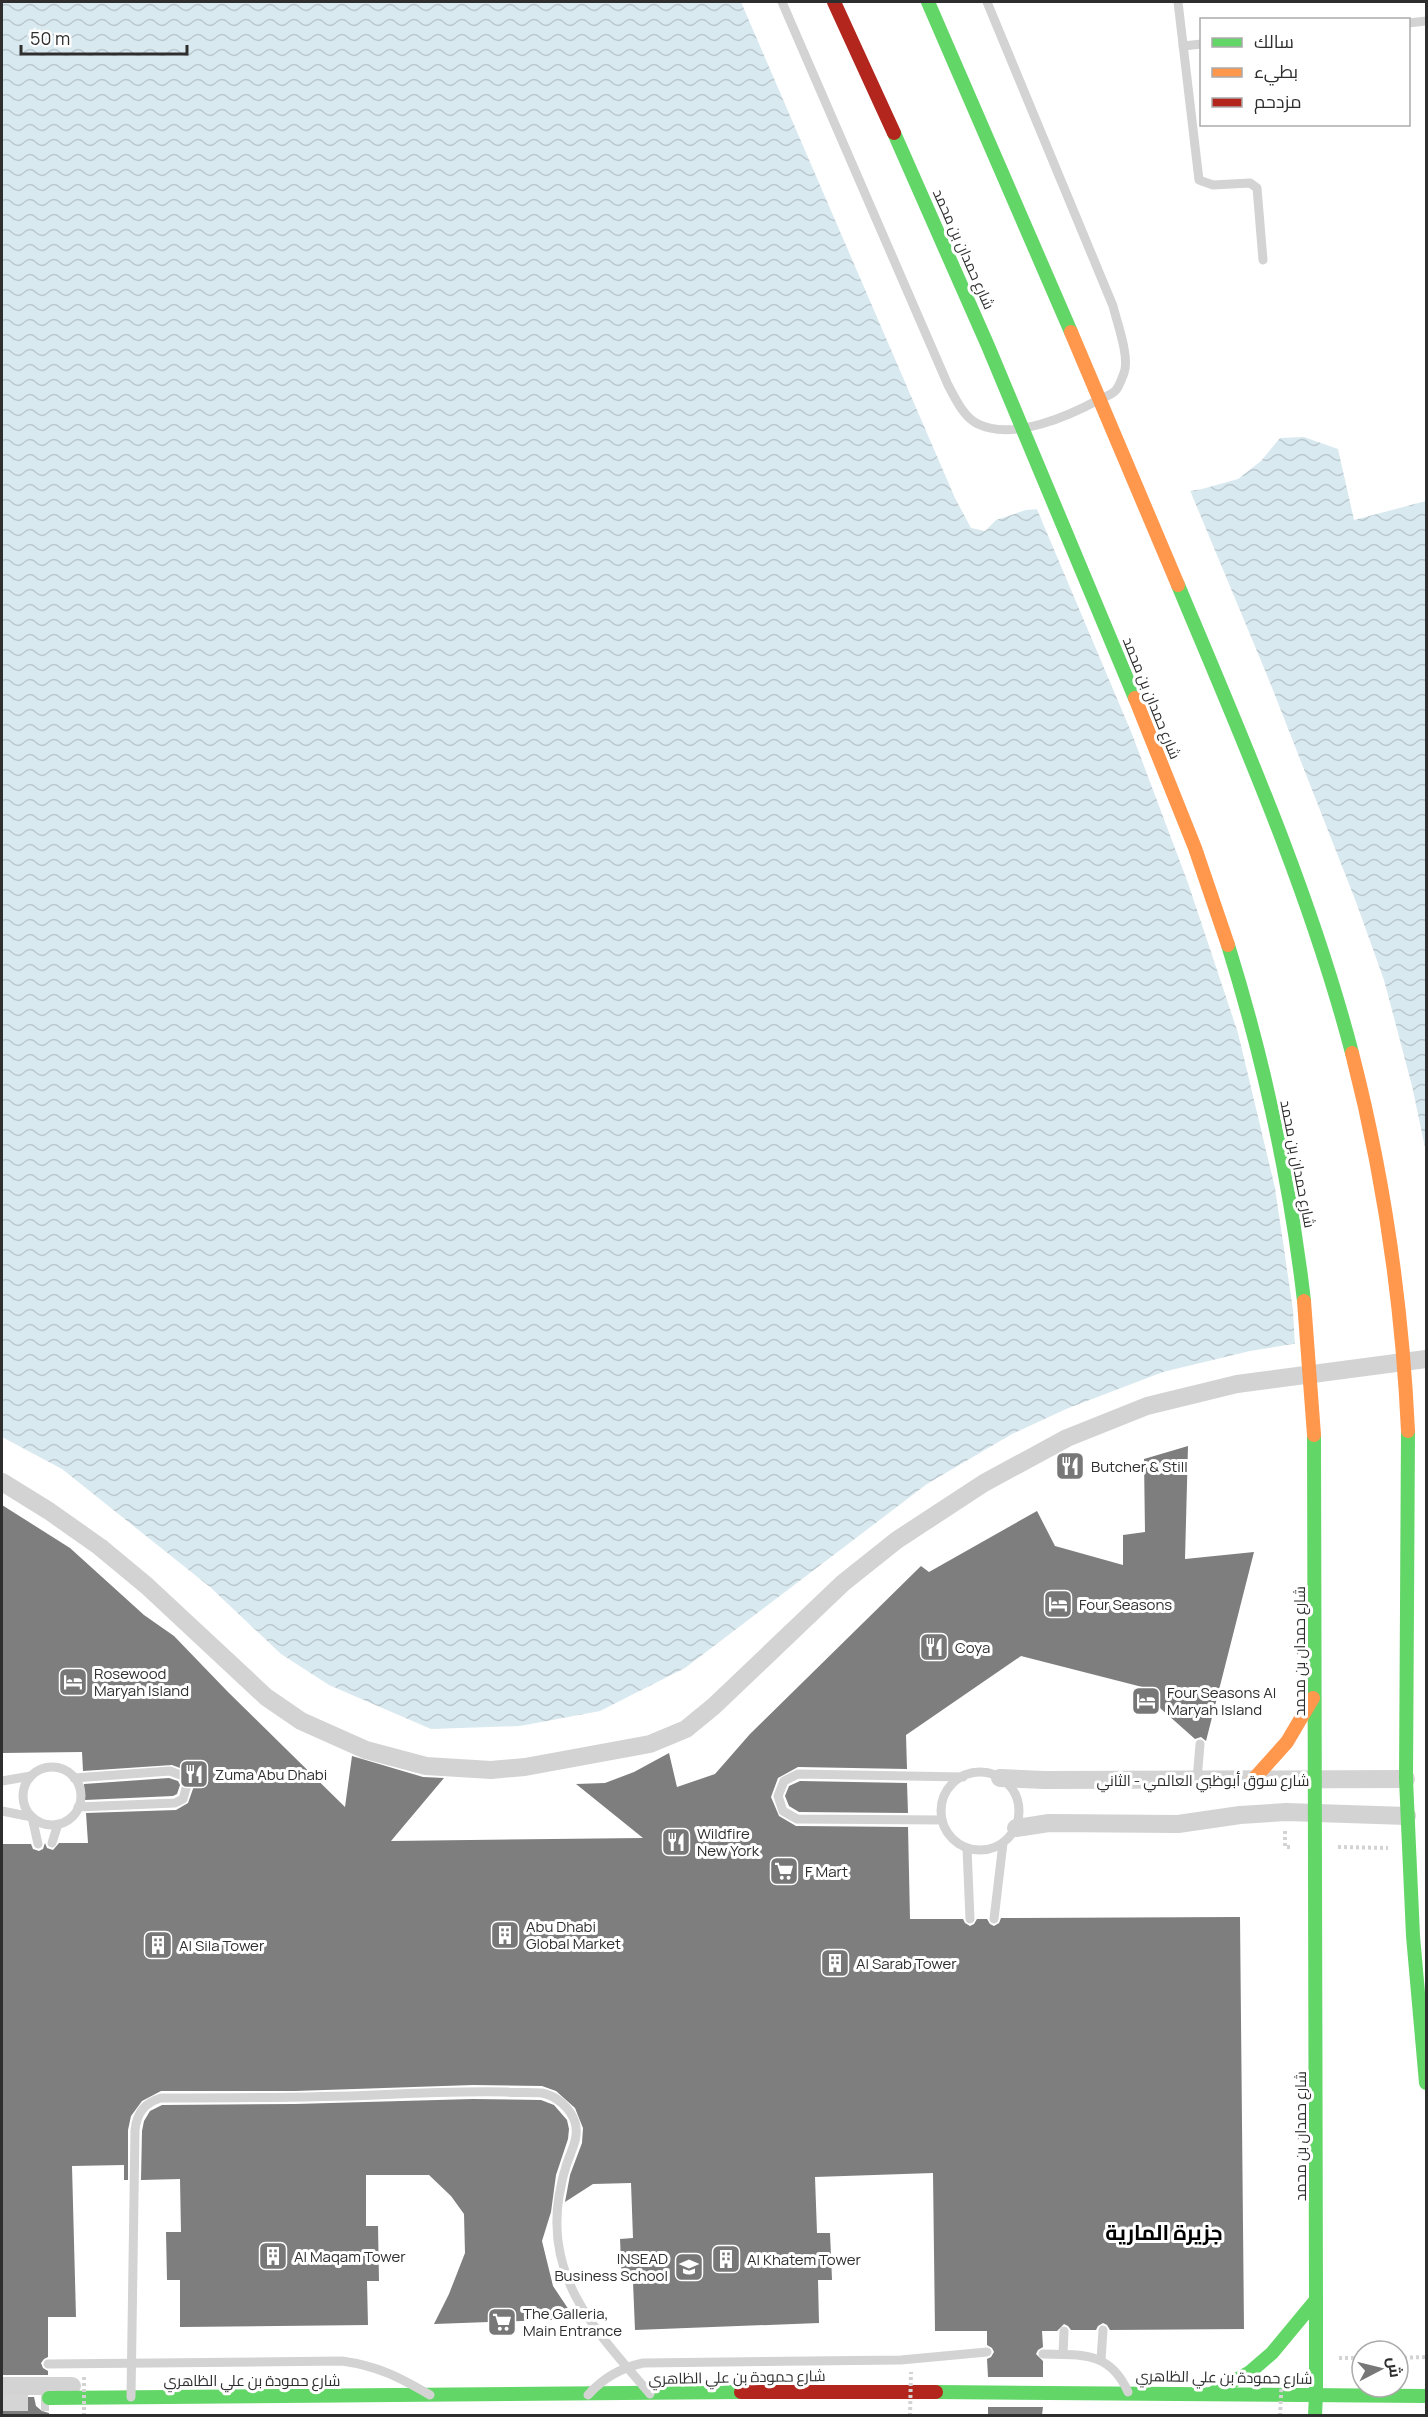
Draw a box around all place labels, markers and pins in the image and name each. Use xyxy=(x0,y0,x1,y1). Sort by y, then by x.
restaurant icon: Butcher & Still xyxy=(1054,1450,1086,1482)
place label: Butcher & Still xyxy=(1091,1456,1188,1477)
hotel icon: Four Seasons xyxy=(1042,1588,1074,1620)
place label: Four Seasons xyxy=(1079,1594,1172,1615)
restaurant icon: Coya xyxy=(918,1631,950,1663)
place label: Coya xyxy=(955,1637,990,1658)
place label: Rosewood Maryah Island xyxy=(94,1663,189,1701)
hotel icon: Rosewood Maryah Island xyxy=(57,1666,89,1698)
place label: Four Seasons Al Maryah Island xyxy=(1167,1682,1276,1720)
hotel icon: Four Seasons Al Maryah Island xyxy=(1130,1685,1162,1717)
restaurant icon: Zuma Abu Dhabi xyxy=(178,1758,210,1790)
place label: Zuma Abu Dhabi xyxy=(215,1764,327,1785)
place label: Wildfire New York xyxy=(697,1823,760,1861)
restaurant icon: Wildfire New York xyxy=(660,1826,692,1858)
supermarket icon: F Mart xyxy=(768,1855,800,1887)
place label: F Mart xyxy=(805,1861,848,1882)
place label: Abu Dhabi Global Market xyxy=(526,1916,621,1954)
building icon: Abu Dhabi Global Market xyxy=(489,1919,521,1951)
building icon: Al Sila Tower xyxy=(142,1929,174,1961)
place label: Al Sila Tower xyxy=(179,1935,265,1956)
building icon: Al Sarab Tower xyxy=(819,1947,851,1979)
place label: Al Sarab Tower xyxy=(856,1953,957,1974)
building icon: Al Maqam Tower xyxy=(257,2240,289,2272)
building icon: Al Khatem Tower xyxy=(710,2243,742,2275)
place label: Al Maqam Tower xyxy=(294,2246,406,2267)
place label: INSEAD Business School xyxy=(554,2248,668,2286)
place label: Al Khatem Tower xyxy=(747,2249,861,2270)
school or university icon: INSEAD Business School xyxy=(673,2251,705,2283)
place label: The Galleria, Main Entrance xyxy=(523,2303,622,2341)
supermarket icon: The Galleria, Main Entrance xyxy=(486,2306,518,2338)

